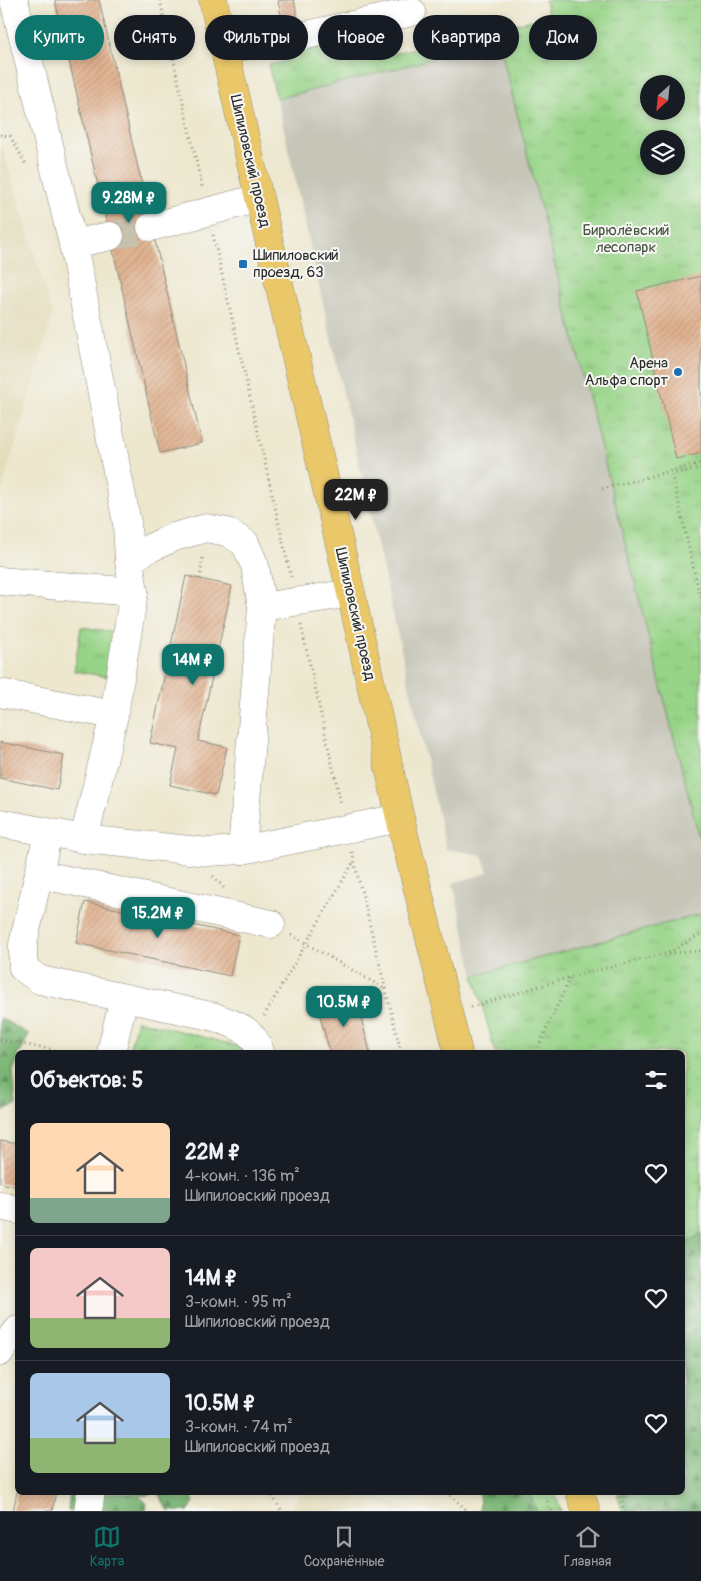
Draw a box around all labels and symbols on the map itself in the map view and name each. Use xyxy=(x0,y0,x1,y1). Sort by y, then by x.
north arrow xyxy=(640,75,685,120)
street label: Шипиловский проезд xyxy=(226,93,274,229)
pin: 9.28M ₽ xyxy=(83,182,175,224)
park label: Бирюлёвский лесопарк xyxy=(582,221,670,257)
place label: Шипиловский проезд, 63 xyxy=(253,246,339,282)
marker: Шипиловский проезд, 63 xyxy=(237,258,249,270)
place label: Арена Альфа спорт xyxy=(585,354,668,390)
marker: Арена Альфа спорт xyxy=(672,366,684,378)
pin: 22M ₽ xyxy=(321,478,391,521)
street label: Шипиловский проезд xyxy=(331,546,379,682)
pin: 14M ₽ xyxy=(158,644,228,686)
pin: 15.2M ₽ xyxy=(112,896,204,939)
pin: 10.5M ₽ xyxy=(298,986,390,1028)

